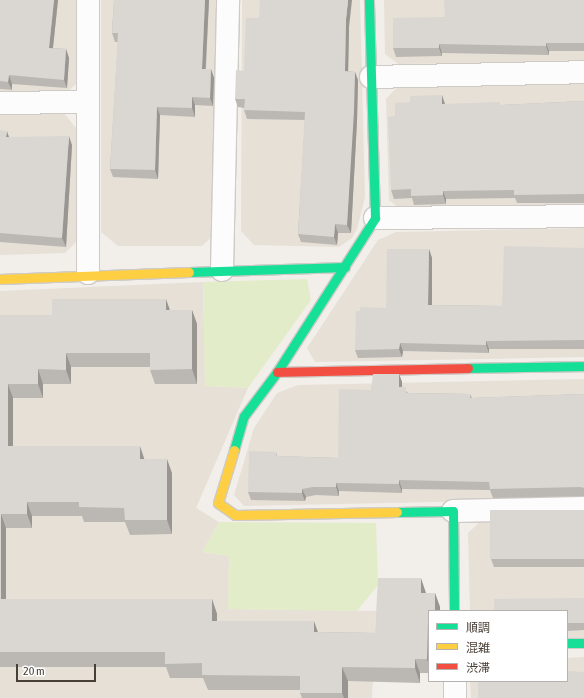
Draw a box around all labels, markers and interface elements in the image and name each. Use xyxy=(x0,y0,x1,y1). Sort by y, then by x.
legend xyxy=(428,610,568,682)
text: 順調 xyxy=(466,621,490,635)
text: 混雑 xyxy=(466,641,490,655)
scale bar xyxy=(18,656,98,682)
text: 渋滞 xyxy=(466,661,490,675)
text: 20 m xyxy=(23,664,45,678)

